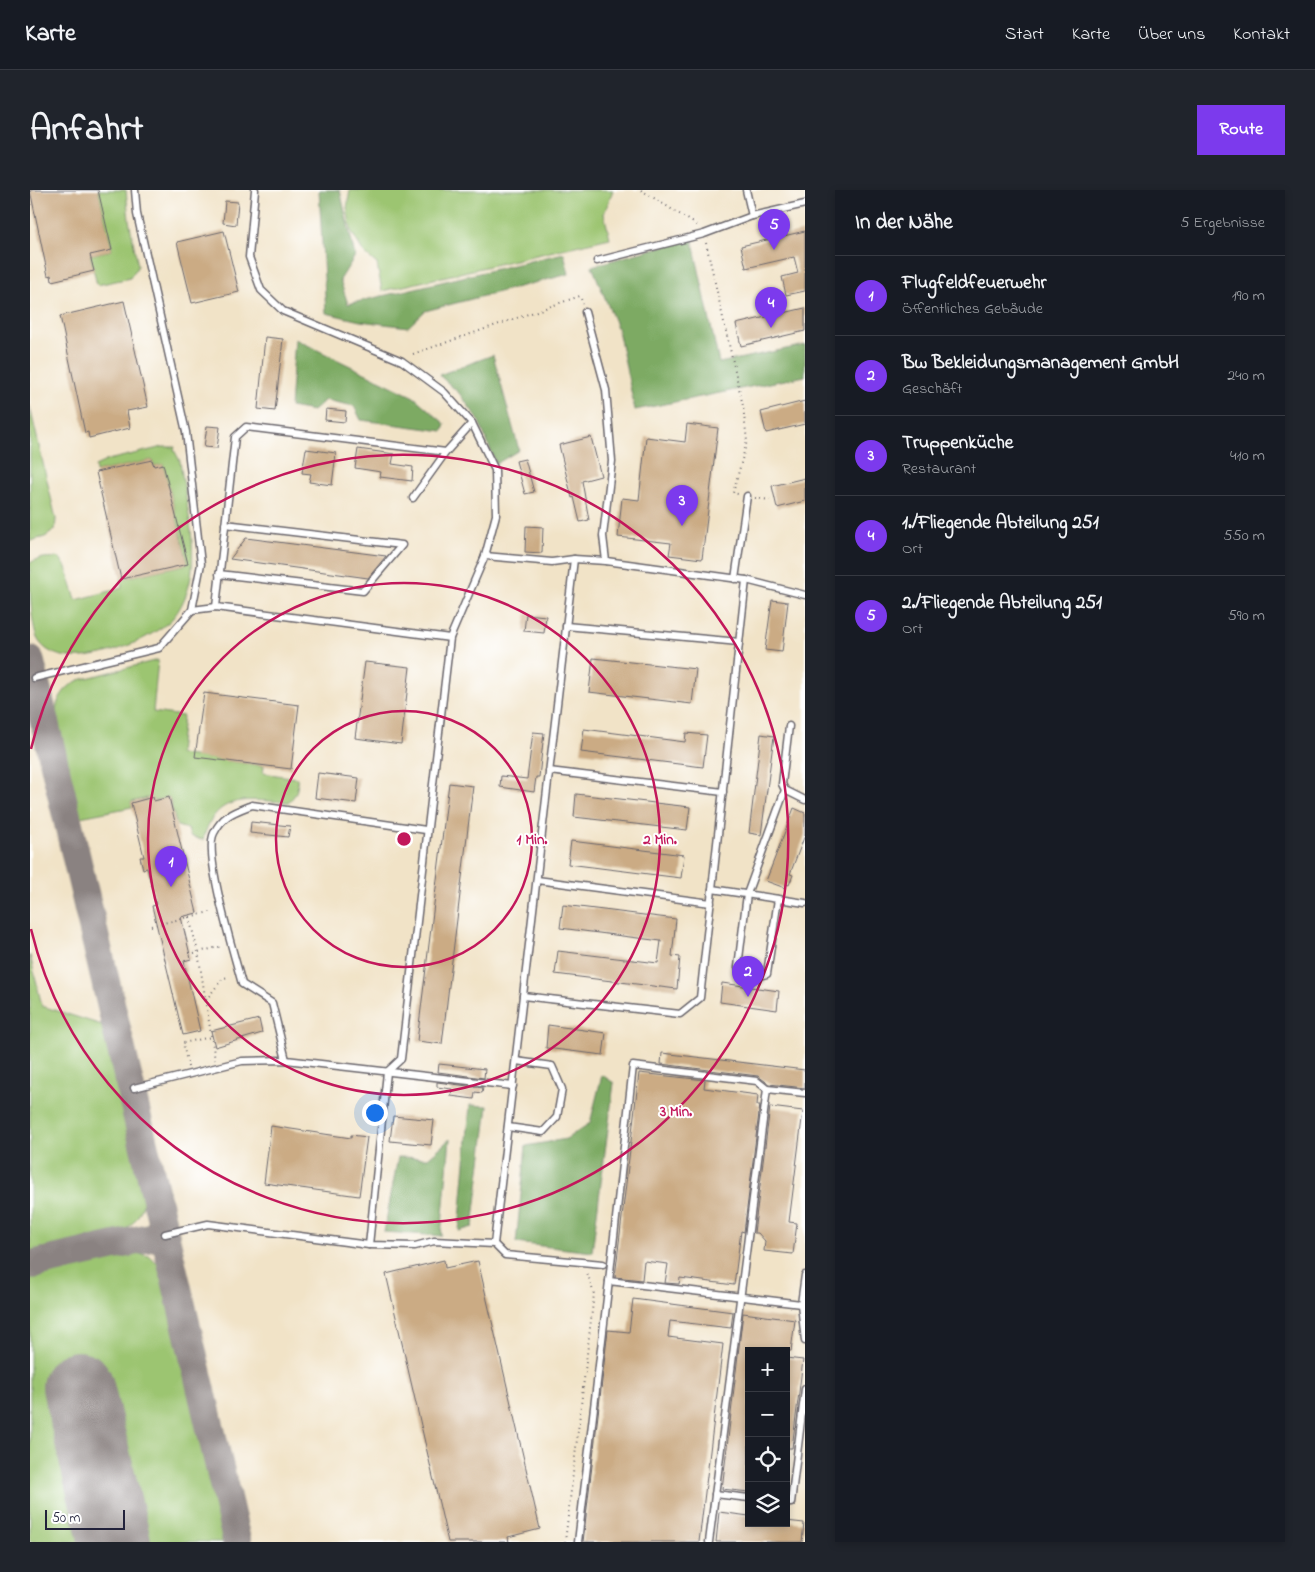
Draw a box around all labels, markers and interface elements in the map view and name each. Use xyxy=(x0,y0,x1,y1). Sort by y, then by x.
text: Karte xyxy=(25,17,76,52)
text: Start xyxy=(1005,22,1044,48)
text: Karte xyxy=(1072,22,1110,48)
text: Über uns xyxy=(1138,22,1205,48)
text: Kontakt xyxy=(1233,22,1290,48)
text: Anfahrt xyxy=(30,105,143,156)
button: Route xyxy=(1197,105,1285,155)
text: In der Nähe xyxy=(855,208,953,238)
pin: 5 xyxy=(758,209,790,250)
text: 5 Ergebnisse xyxy=(1180,211,1265,235)
text: Flugfeldfeuerwehr xyxy=(902,270,1047,297)
text: 1 xyxy=(868,284,874,308)
text: 190 m xyxy=(1232,284,1265,308)
pin: 4 xyxy=(755,287,787,328)
text: Öffentliches Gebäude xyxy=(902,297,1043,321)
text: Bw Bekleidungsmanagement GmbH xyxy=(902,350,1179,377)
text: 2 xyxy=(867,364,875,388)
text: 240 m xyxy=(1227,364,1265,388)
text: Geschäft xyxy=(902,377,962,401)
text: Truppenküche xyxy=(902,430,1013,457)
text: 3 xyxy=(868,444,874,468)
text: 410 m xyxy=(1230,444,1265,468)
text: Restaurant xyxy=(902,457,976,481)
pin: 3 xyxy=(666,485,698,526)
text: 1./Fliegende Abteilung 251 xyxy=(902,510,1099,537)
text: 4 xyxy=(868,524,874,548)
text: 550 m xyxy=(1223,524,1265,548)
text: Ort xyxy=(902,537,923,561)
text: 2./Fliegende Abteilung 251 xyxy=(902,590,1102,617)
text: 5 xyxy=(866,604,876,628)
text: 590 m xyxy=(1228,604,1265,628)
text: Ort xyxy=(902,617,923,641)
text: 1 Min. xyxy=(517,829,547,851)
text: 2 Min. xyxy=(642,829,677,851)
centre of rings xyxy=(395,830,413,848)
pin: 1 xyxy=(155,846,187,887)
pin: 2 xyxy=(732,956,764,997)
your location xyxy=(362,1100,388,1126)
text: 3 Min. xyxy=(659,1101,692,1123)
map controls xyxy=(745,1347,790,1527)
button: + xyxy=(745,1347,790,1392)
button: − xyxy=(745,1392,790,1437)
button: locate xyxy=(745,1437,790,1482)
button: layers xyxy=(745,1482,790,1527)
scale bar xyxy=(45,1507,125,1530)
text: 50 m xyxy=(52,1508,80,1529)

